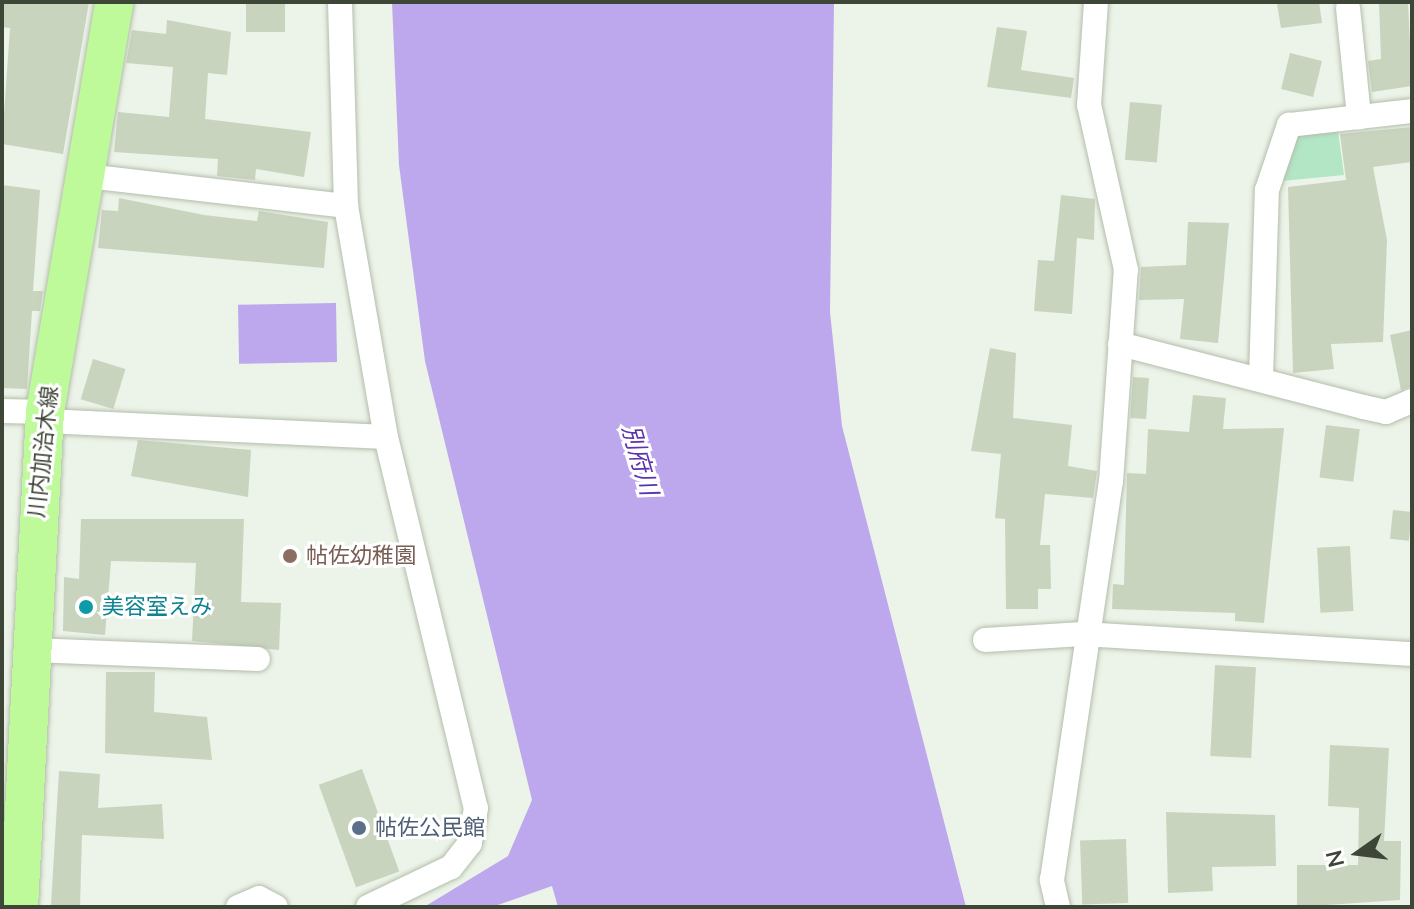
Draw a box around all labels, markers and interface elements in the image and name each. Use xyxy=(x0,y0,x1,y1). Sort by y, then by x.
street label: 川内加治木線 xyxy=(23,385,63,519)
water label: 別府川 xyxy=(616,421,664,499)
place label: 帖佐幼稚園 xyxy=(306,543,416,569)
marker: 帖佐幼稚園 xyxy=(281,547,299,565)
place label: 美容室えみ xyxy=(102,594,212,620)
marker: 美容室えみ xyxy=(77,598,95,616)
north arrow xyxy=(1318,813,1398,893)
place label: 帖佐公民館 xyxy=(375,815,485,841)
marker: 帖佐公民館 xyxy=(350,819,368,837)
text: N xyxy=(1319,847,1350,870)

